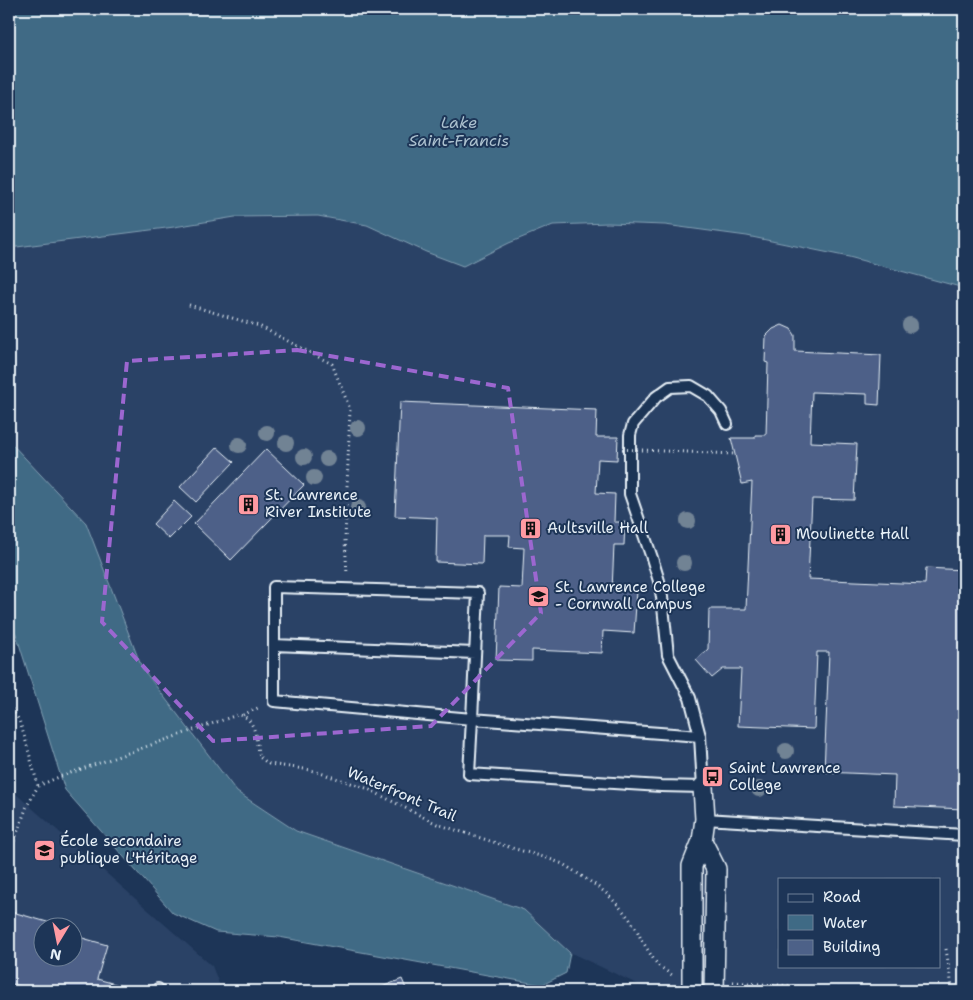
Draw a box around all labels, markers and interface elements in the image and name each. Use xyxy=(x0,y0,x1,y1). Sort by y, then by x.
water label: Lake Saint-Francis xyxy=(409,112,509,151)
place label: St. Lawrence River Institute xyxy=(265,485,372,522)
building icon: St. Lawrence River Institute xyxy=(237,492,261,516)
building icon: Aultsville Hall xyxy=(519,516,543,540)
place label: Aultsville Hall xyxy=(547,518,649,538)
building icon: Moulinette Hall xyxy=(768,522,792,546)
place label: Moulinette Hall xyxy=(796,524,910,544)
place label: St. Lawrence College - Cornwall Campus xyxy=(555,577,706,614)
school or university icon: St. Lawrence College - Cornwall Campus xyxy=(527,584,551,608)
place label: Saint Lawrence College xyxy=(729,758,841,795)
street label: Waterfront Trail xyxy=(344,762,460,826)
bus stop icon: Saint Lawrence College xyxy=(701,765,725,789)
place label: École secondaire publique L'Héritage xyxy=(60,830,198,868)
school or university icon: École secondaire publique L'Héritage xyxy=(32,838,56,862)
legend xyxy=(778,878,940,968)
text: Road xyxy=(823,887,861,907)
text: Water xyxy=(823,913,867,933)
north arrow xyxy=(32,918,82,968)
text: Building xyxy=(823,937,880,957)
text: N xyxy=(49,945,63,965)

